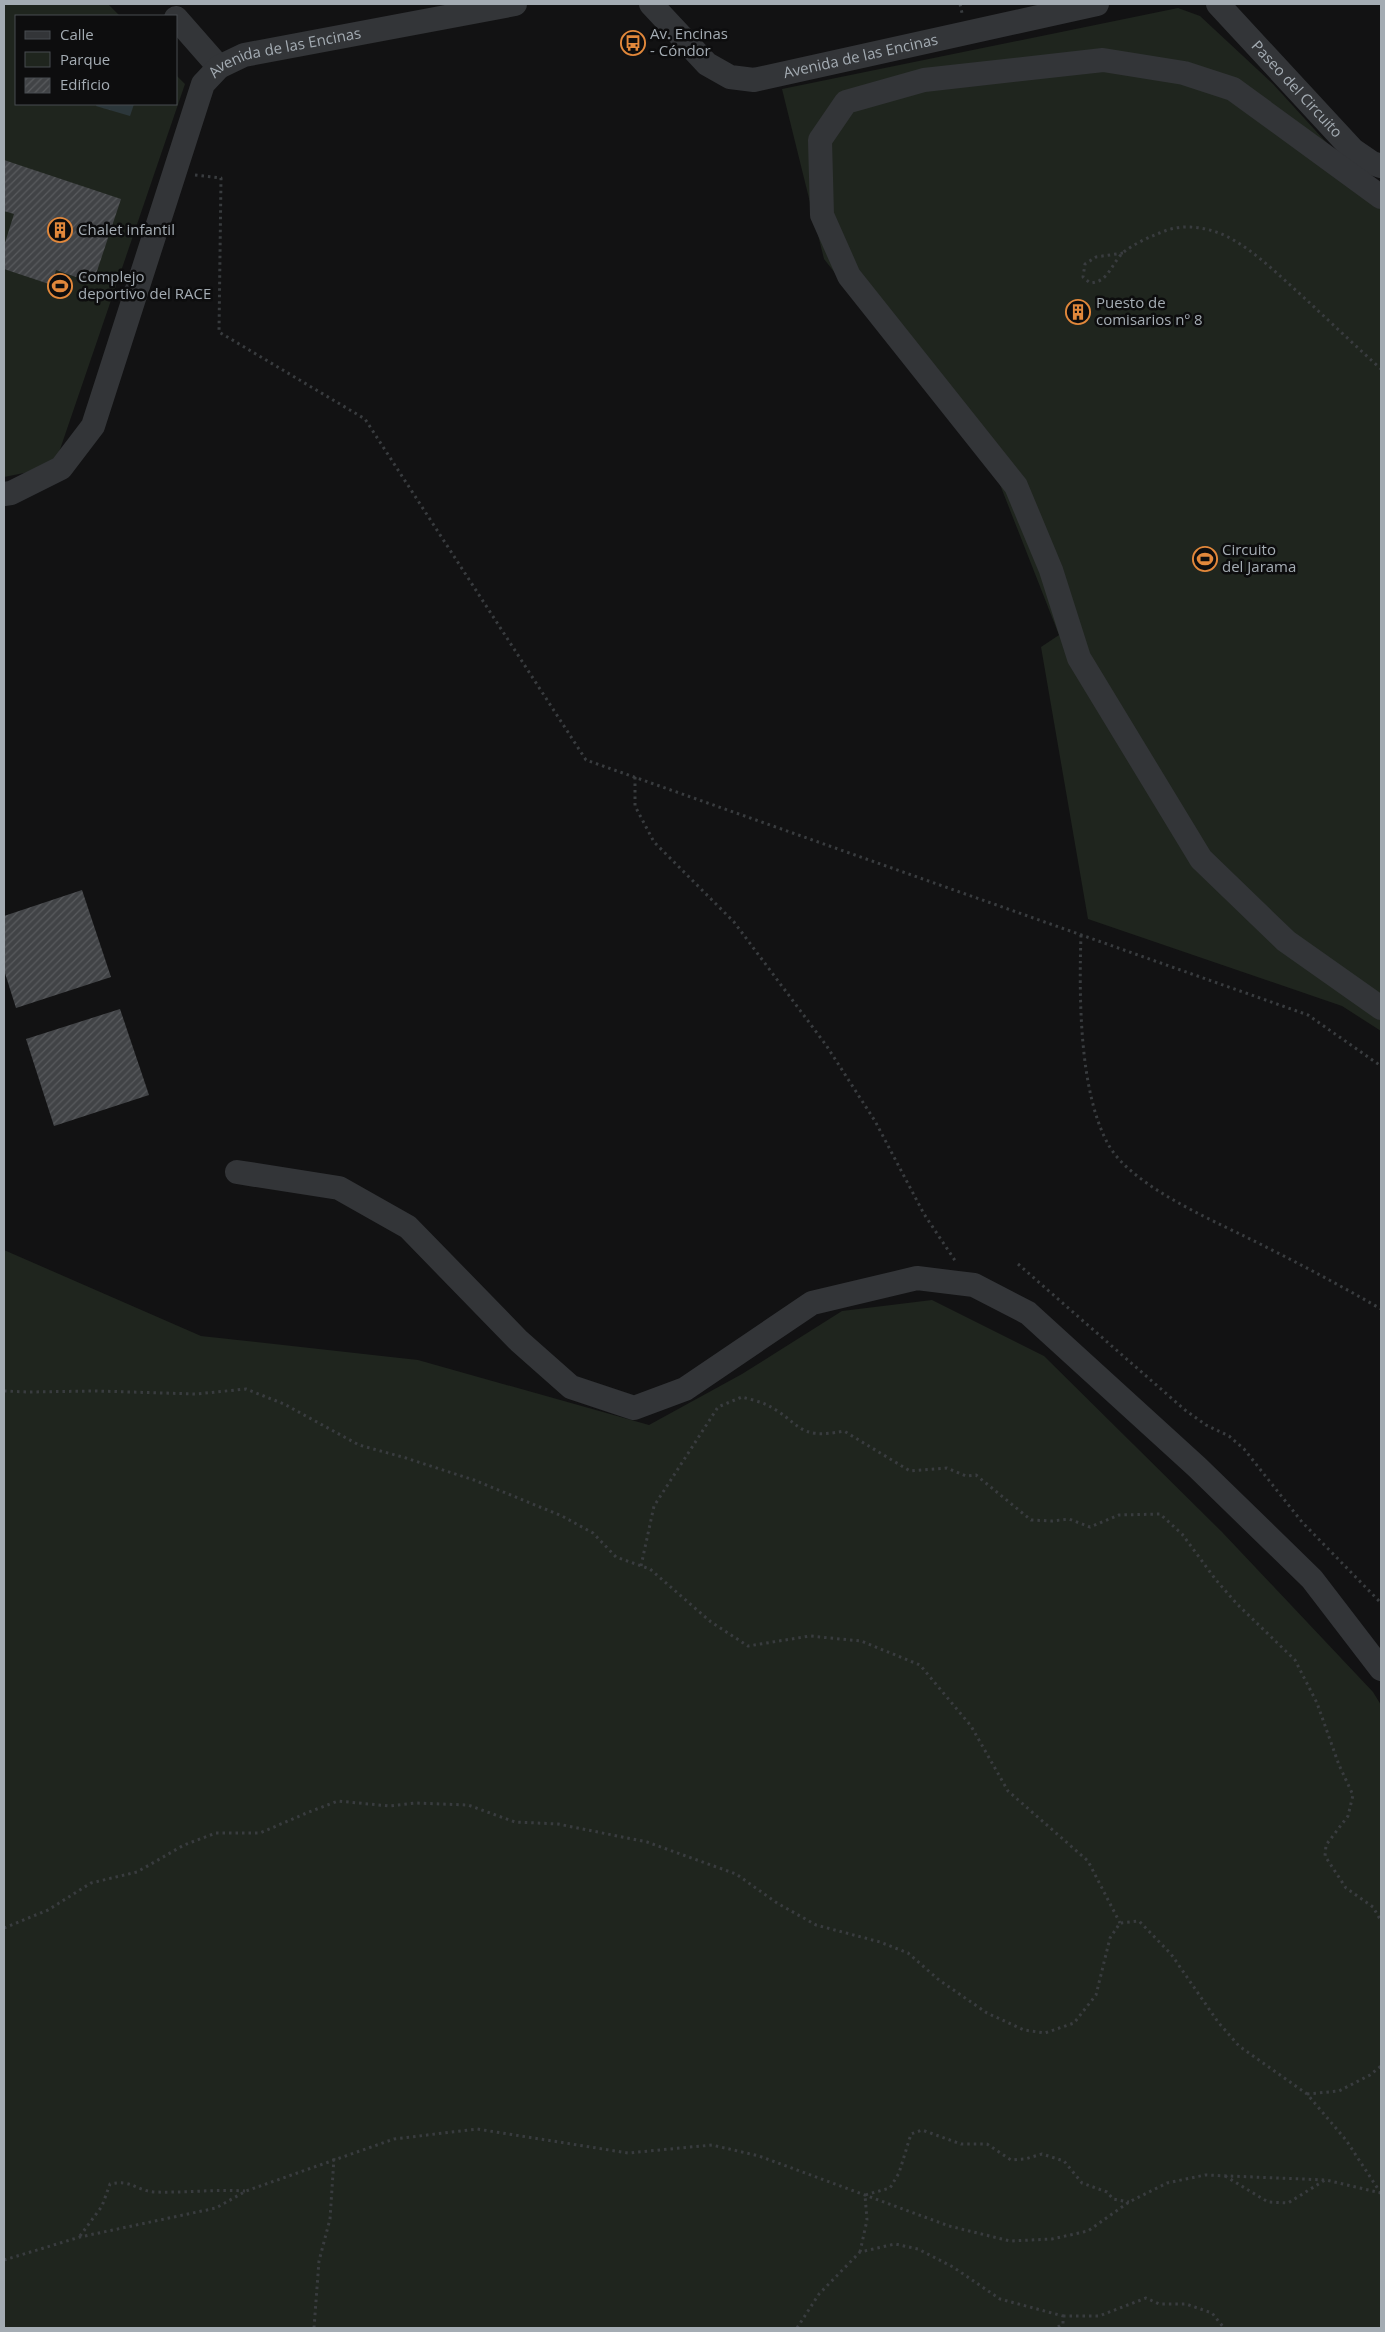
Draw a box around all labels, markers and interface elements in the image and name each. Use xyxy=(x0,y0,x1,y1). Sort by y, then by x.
legend xyxy=(15,15,178,105)
street label: Avenida de las Encinas xyxy=(203,22,362,81)
place label: Av. Encinas - Cóndor xyxy=(650,23,728,60)
text: Calle xyxy=(60,24,94,44)
street label: Avenida de las Encinas xyxy=(781,29,940,82)
bus stop icon: Av. Encinas - Cóndor xyxy=(620,30,646,56)
street label: Paseo del Circuito xyxy=(1248,36,1347,141)
text: Parque xyxy=(60,49,110,69)
text: Edificio xyxy=(60,74,110,94)
building icon: Chalet infantil xyxy=(47,217,73,243)
place label: Chalet infantil xyxy=(78,219,175,239)
place label: Complejo deportivo del RACE xyxy=(78,266,211,303)
sports icon: Complejo deportivo del RACE xyxy=(47,273,73,299)
place label: Puesto de comisarios nº 8 xyxy=(1096,292,1203,329)
building icon: Puesto de comisarios nº 8 xyxy=(1065,299,1091,325)
place label: Circuito del Jarama xyxy=(1222,539,1296,576)
sports icon: Circuito del Jarama xyxy=(1192,546,1218,572)

